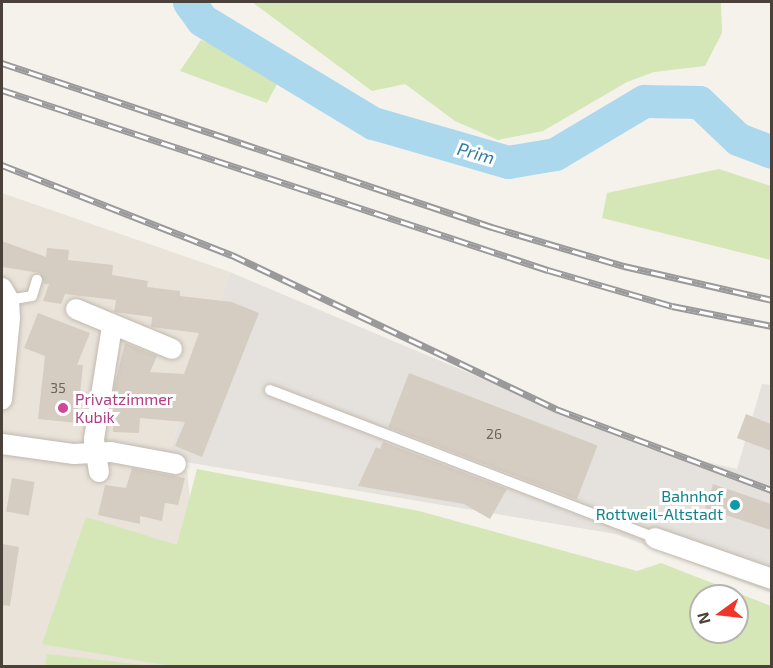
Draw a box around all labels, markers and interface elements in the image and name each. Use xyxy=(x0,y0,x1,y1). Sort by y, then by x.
water label: Prim xyxy=(455,137,497,169)
house number: 35 xyxy=(50,380,66,396)
place label: Privatzimmer Kubik xyxy=(75,389,173,427)
marker: Privatzimmer Kubik xyxy=(56,401,70,415)
house number: 26 xyxy=(486,426,502,442)
place label: Bahnhof Rottweil-Altstadt xyxy=(596,486,723,524)
marker: Bahnhof Rottweil-Altstadt xyxy=(728,498,742,512)
north arrow xyxy=(689,584,749,644)
text: N xyxy=(692,610,714,626)

